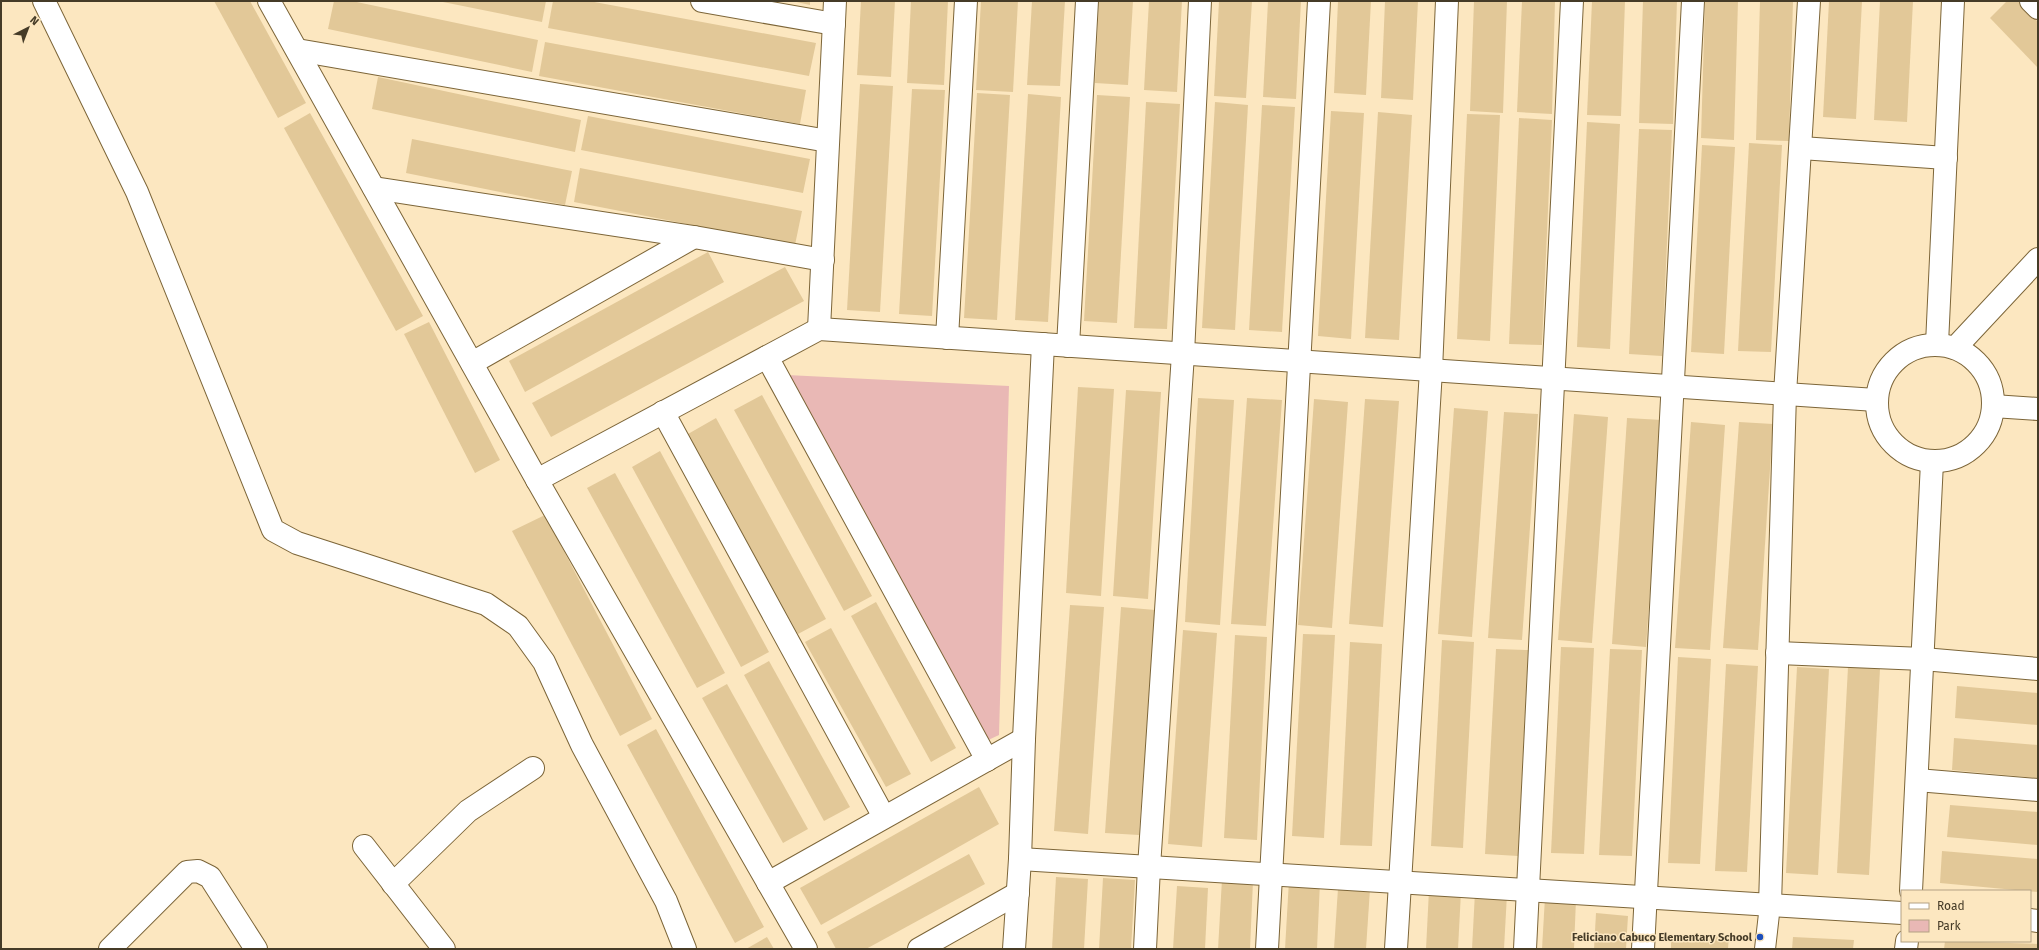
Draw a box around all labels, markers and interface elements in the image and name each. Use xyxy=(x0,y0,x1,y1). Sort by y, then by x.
north arrow xyxy=(8,8,48,48)
text: N xyxy=(27,14,41,28)
legend xyxy=(1901,890,2031,942)
text: Road xyxy=(1937,899,1965,913)
text: Park xyxy=(1937,919,1961,933)
place label: Feliciano Cabuco Elementary School xyxy=(1572,931,1753,944)
marker: Feliciano Cabuco Elementary School xyxy=(1755,932,1765,942)

